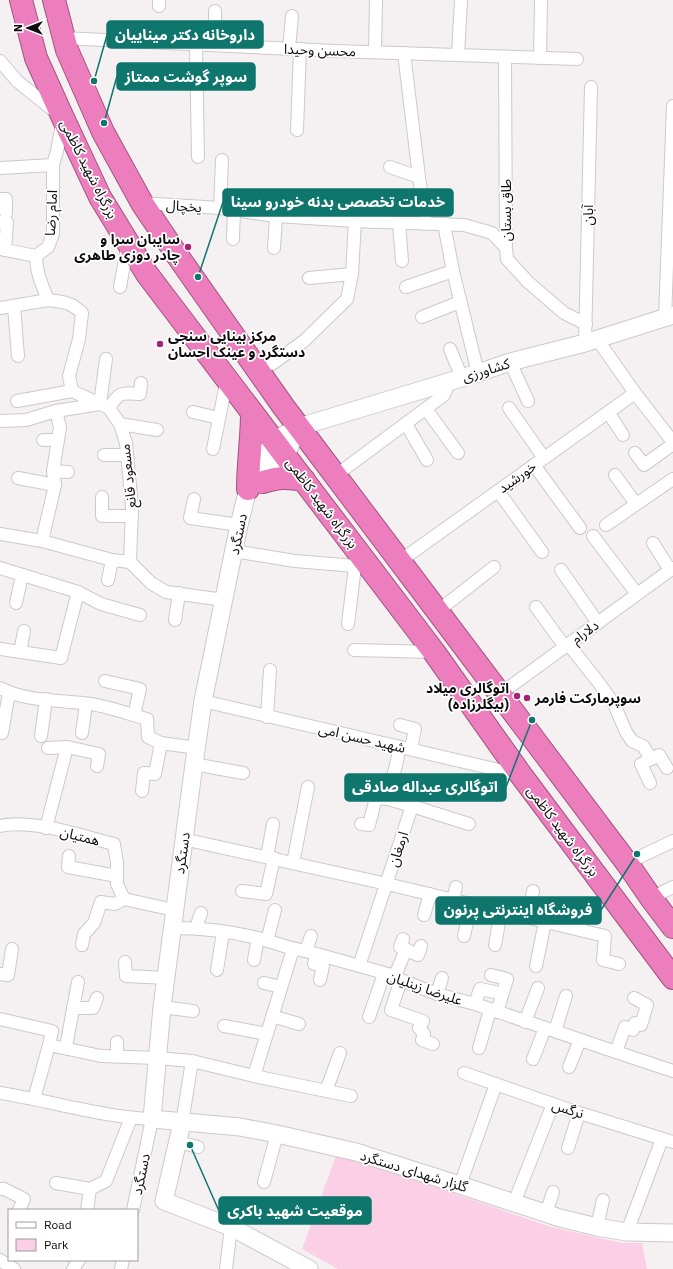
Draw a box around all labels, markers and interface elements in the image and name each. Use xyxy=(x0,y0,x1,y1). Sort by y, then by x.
north arrow xyxy=(8,8,48,48)
callout: داروخانه دکتر میناییان xyxy=(107,21,263,48)
text: N xyxy=(11,24,25,32)
text: داروخانه دکتر میناییان xyxy=(115,25,255,44)
street label: محسن وحیدا xyxy=(284,40,356,60)
callout: سوپر گوشت ممتاز xyxy=(117,63,255,90)
text: سوپر گوشت ممتاز xyxy=(124,67,247,87)
street label: بزرگراه شهید کاظمی xyxy=(56,116,122,222)
street label: طاق بستان xyxy=(497,179,515,241)
street label: امام رضا xyxy=(41,189,63,237)
callout: خدمات تخصصی بدنه خودرو سینا xyxy=(223,189,453,216)
text: خدمات تخصصی بدنه خودرو سینا xyxy=(231,192,446,211)
street label: یخچال xyxy=(165,196,202,217)
street label: آبان xyxy=(579,204,597,226)
place label: سایبان سرا و چادر دوزی طاهری xyxy=(74,230,180,265)
marker: سایبان سرا و چادر دوزی طاهری xyxy=(183,242,193,252)
place label: مرکز بینایی سنجی دستگرد و عینک احسان xyxy=(168,327,305,361)
marker: مرکز بینایی سنجی دستگرد و عینک احسان xyxy=(155,339,165,349)
street label: کشاورزی xyxy=(460,354,512,386)
street label: مسعود قانع xyxy=(116,443,142,509)
street label: بزرگراه شهید کاظمی xyxy=(282,454,362,552)
street label: خورشید xyxy=(494,457,540,497)
street label: دستگرد xyxy=(225,511,251,556)
street label: دلارام xyxy=(568,616,604,650)
place label: اتوگالری میلاد (بیگلرزاده) xyxy=(426,679,509,713)
place label: سوپرمارکت فارمر xyxy=(534,689,641,708)
marker: اتوگالری میلاد (بیگلرزاده) xyxy=(512,691,522,701)
marker: سوپرمارکت فارمر xyxy=(522,693,532,703)
street label: شهید حسن امی xyxy=(317,719,407,757)
callout: اتوگالری عبداله صادقی xyxy=(345,774,506,801)
text: اتوگالری عبداله صادقی xyxy=(352,777,498,796)
street label: بزرگراه شهید کاظمی xyxy=(523,782,603,880)
street label: همتیان xyxy=(58,822,102,850)
street label: ارمغان xyxy=(384,829,412,869)
street label: دستگرد xyxy=(170,831,194,875)
callout: فروشگاه اینترنتی پرنون xyxy=(436,897,601,924)
text: فروشگاه اینترنتی پرنون xyxy=(444,900,592,920)
street label: علیرضا زینلیان xyxy=(385,967,465,1009)
street label: نرگس xyxy=(550,1095,586,1123)
street label: گلزار شهدای دستگرد xyxy=(358,1146,470,1196)
street label: دستگرد xyxy=(128,1151,154,1196)
callout: موقعیت شهید باکری xyxy=(219,1197,371,1224)
text: موقعیت شهید باکری xyxy=(227,1201,363,1220)
legend xyxy=(8,1209,138,1261)
text: Road xyxy=(44,1217,72,1232)
text: Park xyxy=(44,1237,69,1252)

